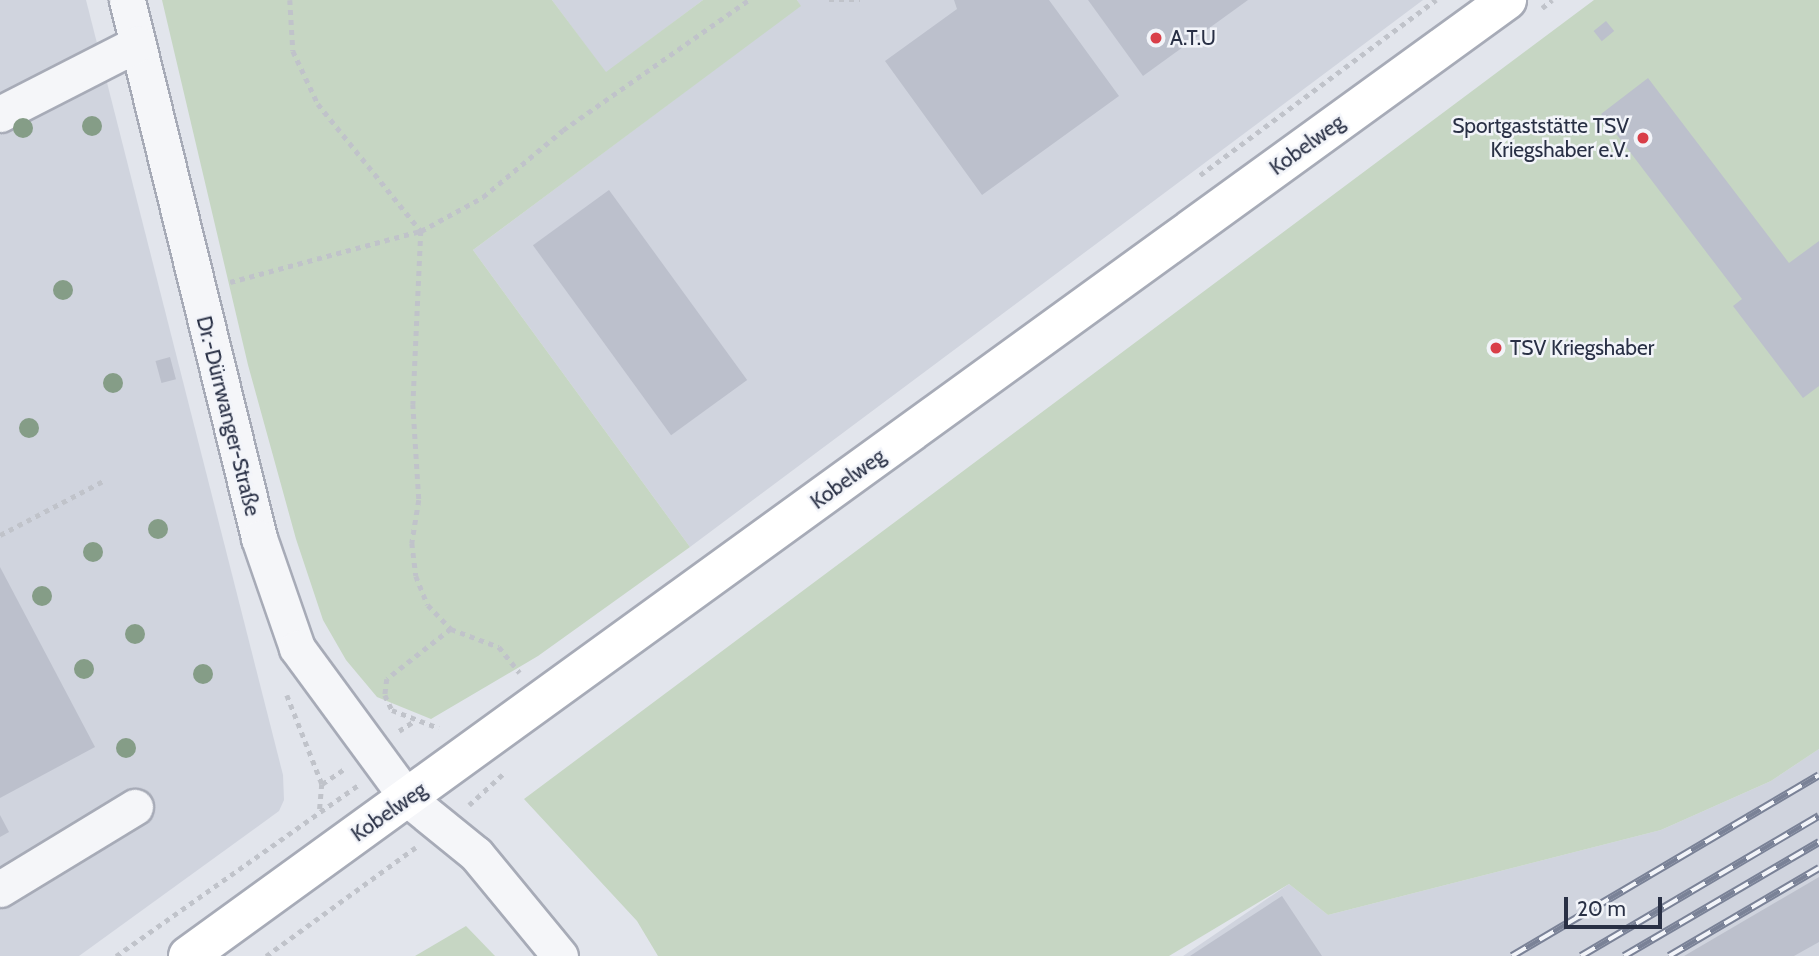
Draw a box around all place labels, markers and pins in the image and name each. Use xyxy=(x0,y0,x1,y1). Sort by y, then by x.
place label: A.T.U xyxy=(1170,25,1216,51)
marker: A.T.U xyxy=(1148,30,1164,46)
place label: Sportgaststätte TSV Kriegshaber e.V. xyxy=(1452,113,1629,163)
marker: Sportgaststätte TSV Kriegshaber e.V. xyxy=(1635,130,1651,146)
place label: TSV Kriegshaber xyxy=(1510,335,1654,361)
marker: TSV Kriegshaber xyxy=(1488,340,1504,356)

